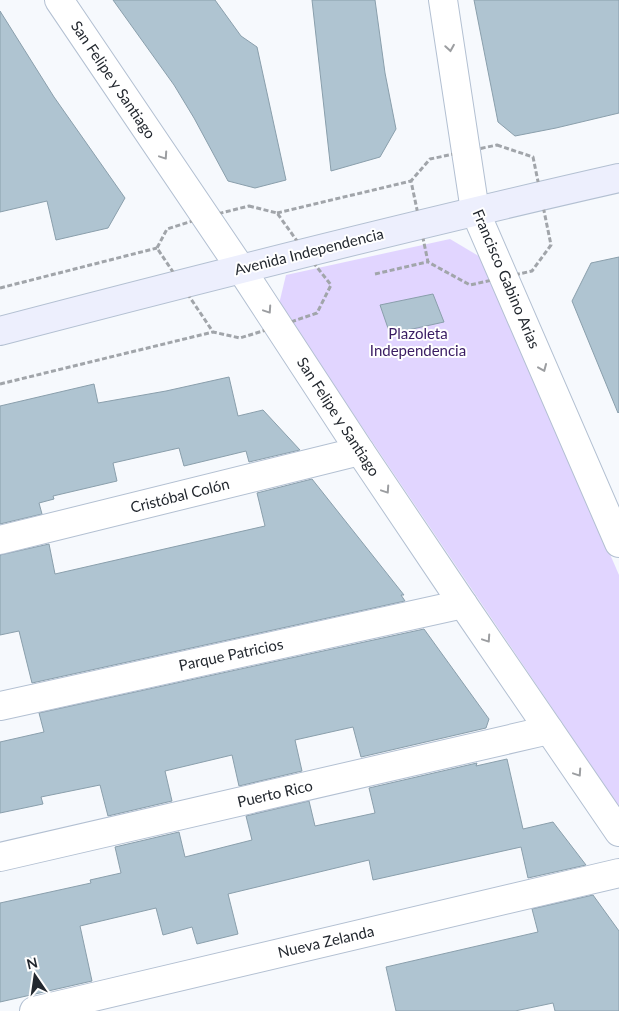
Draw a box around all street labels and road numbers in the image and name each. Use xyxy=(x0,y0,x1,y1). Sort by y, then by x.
street label: San Felipe y Santiago xyxy=(68,17,160,142)
street label: Francisco Gabino Arias xyxy=(469,206,544,351)
street label: Avenida Independencia xyxy=(232,224,385,278)
street label: San Felipe y Santiago xyxy=(294,354,384,479)
street label: Cristóbal Colón xyxy=(128,474,231,516)
street label: Parque Patricios xyxy=(177,634,285,674)
street label: Puerto Rico xyxy=(235,776,314,810)
street label: Nueva Zelanda xyxy=(276,921,376,961)

